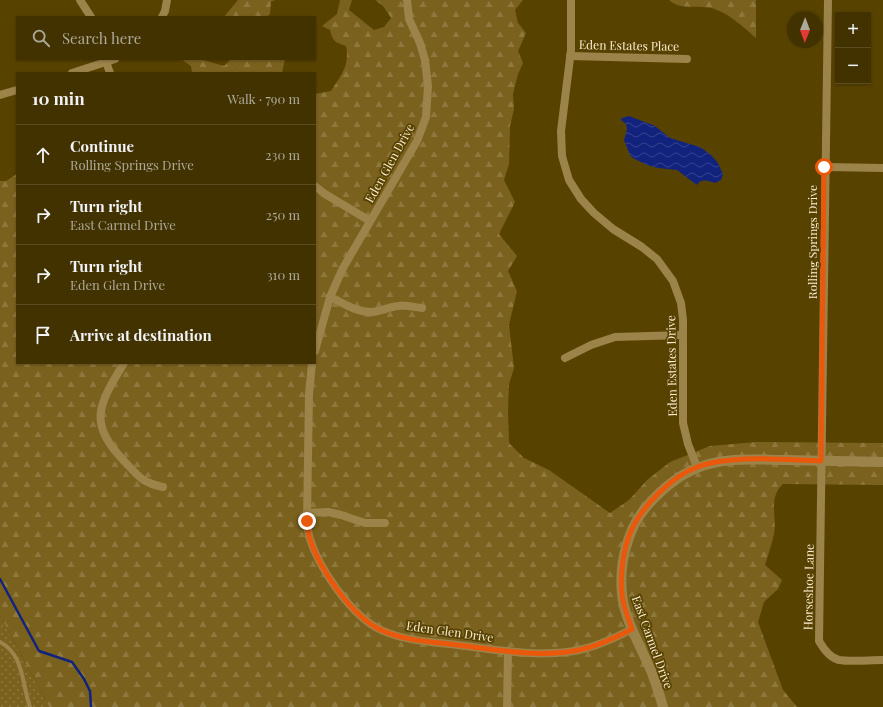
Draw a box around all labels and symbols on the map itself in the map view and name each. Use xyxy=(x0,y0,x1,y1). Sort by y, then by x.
north arrow xyxy=(787,12,823,48)
street label: Eden Estates Place xyxy=(579,36,679,54)
street label: Eden Glen Drive xyxy=(361,121,417,205)
route start xyxy=(815,158,833,176)
street label: Rolling Springs Drive xyxy=(804,185,820,299)
street label: Eden Estates Drive xyxy=(662,315,680,417)
route end xyxy=(298,512,316,530)
street label: Horseshoe Lane xyxy=(799,544,817,630)
street label: East Carmel Drive xyxy=(629,593,677,691)
street label: Eden Glen Drive xyxy=(405,617,495,645)

